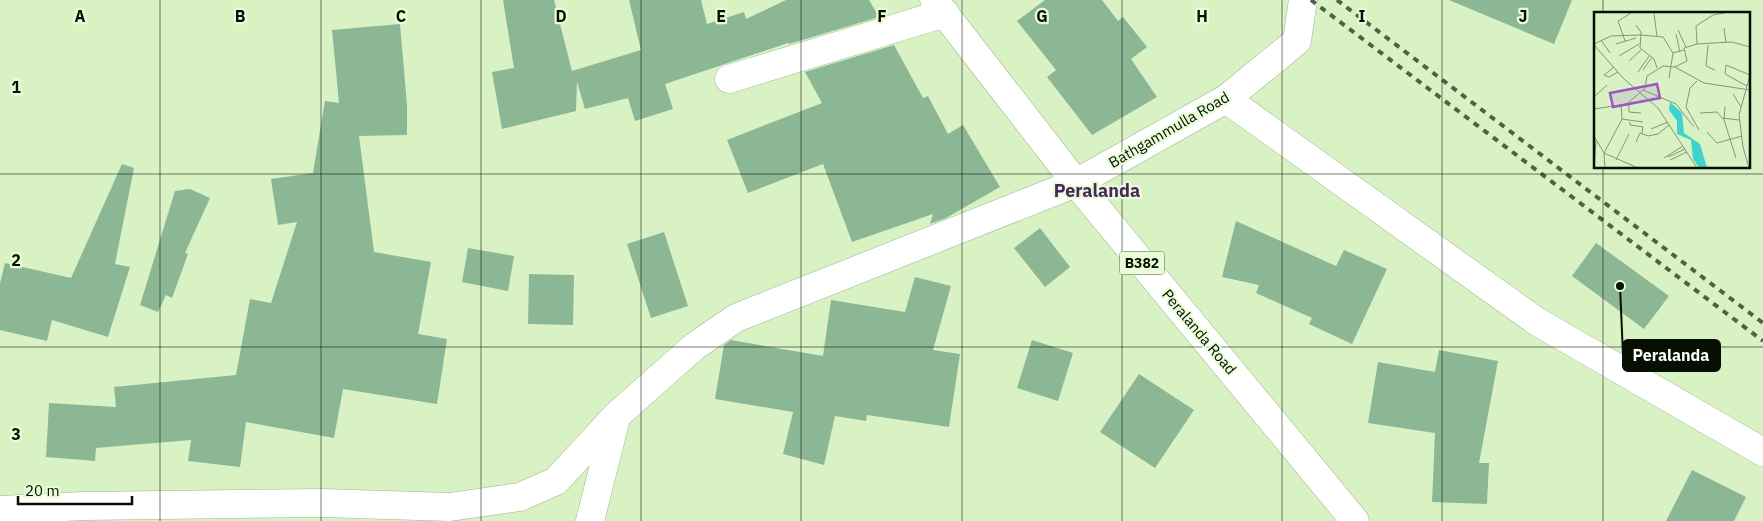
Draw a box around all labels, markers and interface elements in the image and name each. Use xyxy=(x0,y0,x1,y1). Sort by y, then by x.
text: A xyxy=(75,6,86,26)
text: B xyxy=(235,6,246,26)
text: C xyxy=(396,6,406,26)
text: D xyxy=(555,6,567,26)
text: E xyxy=(716,6,726,26)
text: F xyxy=(877,6,887,26)
text: G xyxy=(1036,6,1048,26)
text: H xyxy=(1196,6,1208,26)
text: I xyxy=(1359,6,1366,26)
text: J xyxy=(1519,6,1527,26)
inset map xyxy=(1594,12,1750,169)
text: 1 xyxy=(11,77,21,97)
street label: Bathgammulla Road xyxy=(1105,87,1233,172)
district label: Peralanda xyxy=(1054,179,1140,202)
text: 2 xyxy=(11,250,21,270)
road number: B382 xyxy=(1120,252,1164,274)
street label: Peralanda Road xyxy=(1158,285,1241,378)
callout: Peralanda xyxy=(1623,340,1720,371)
text: Peralanda xyxy=(1633,345,1709,365)
text: 3 xyxy=(11,424,21,444)
scale bar xyxy=(18,474,131,506)
text: 20 m xyxy=(25,481,60,500)

